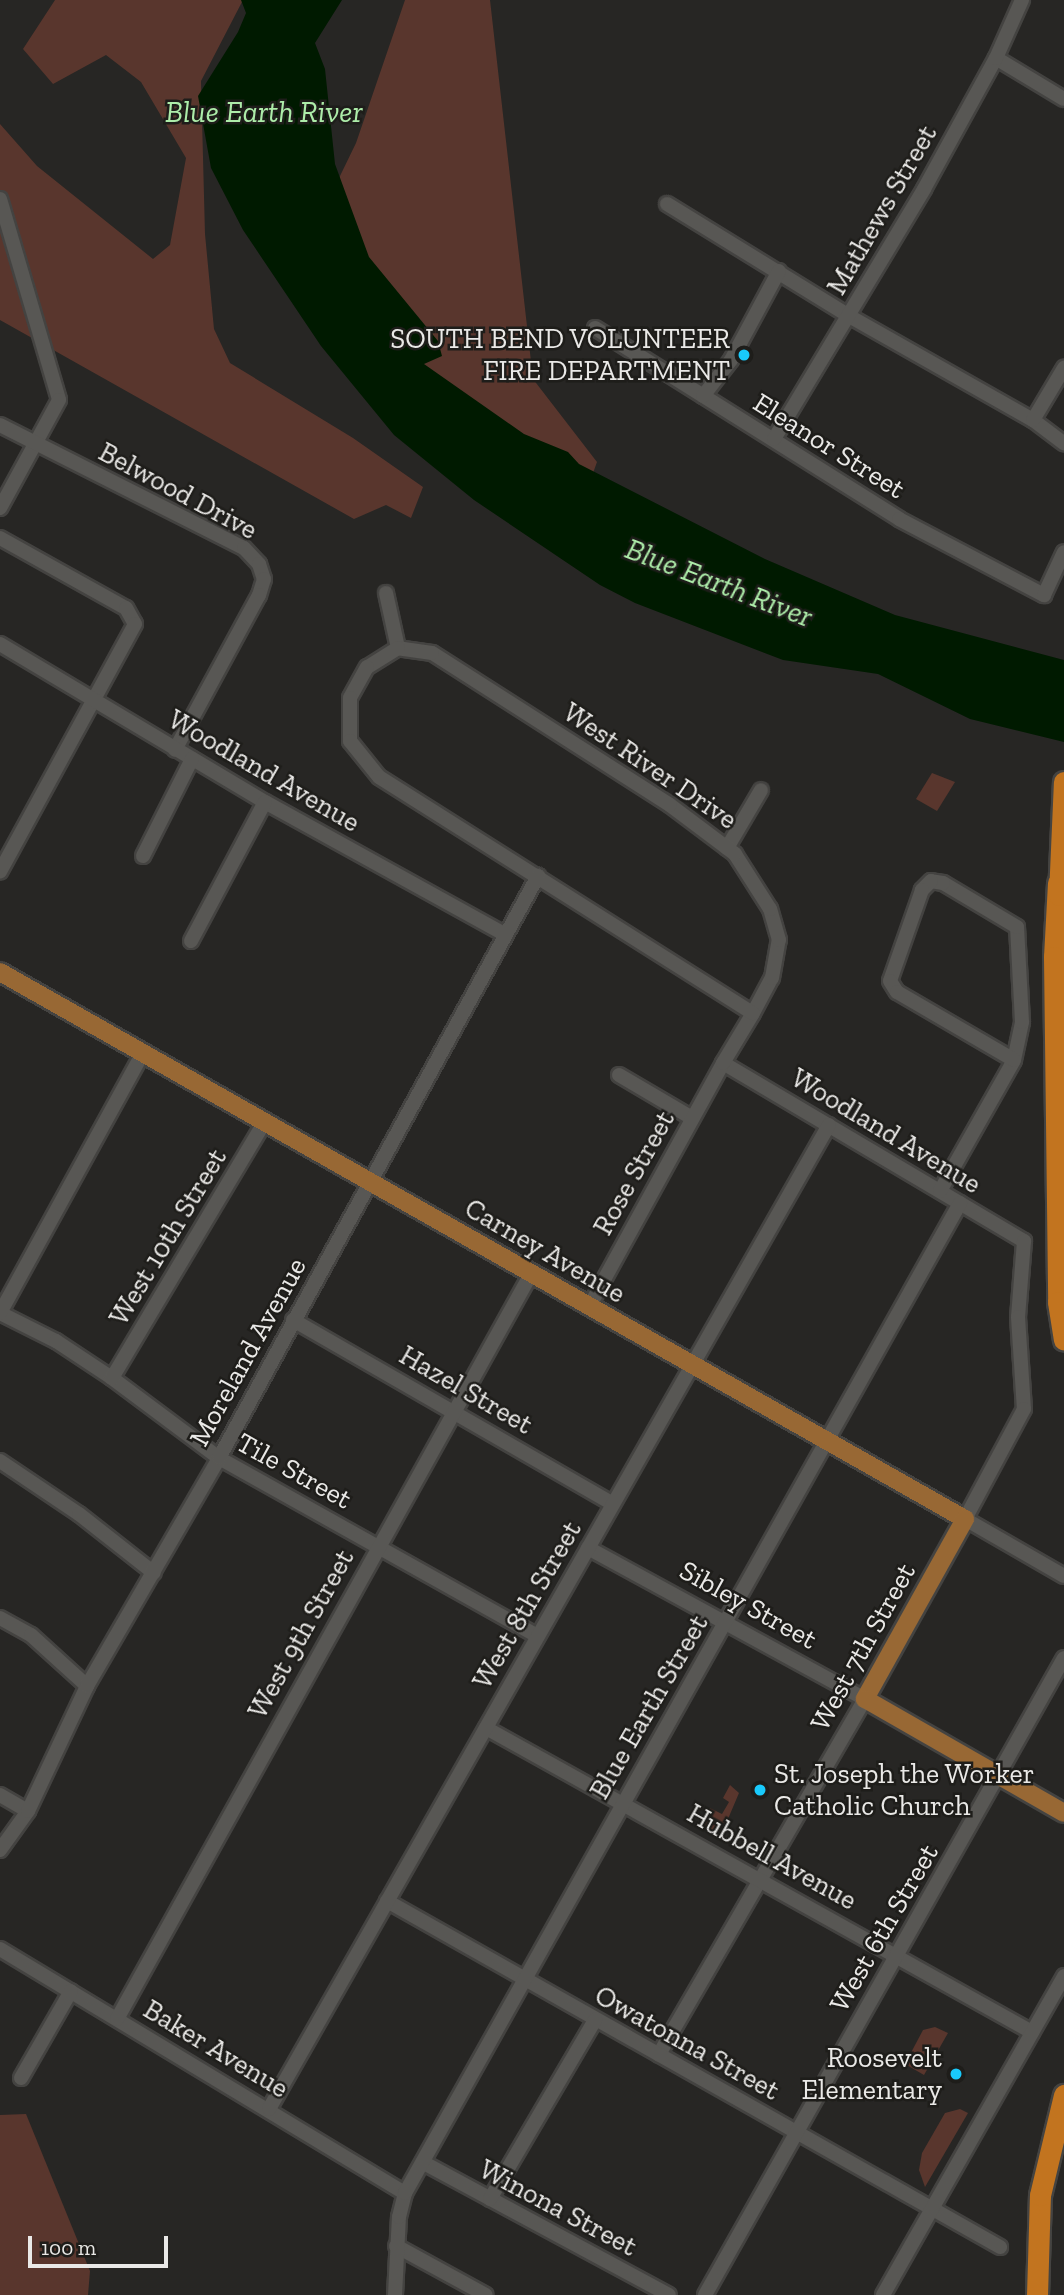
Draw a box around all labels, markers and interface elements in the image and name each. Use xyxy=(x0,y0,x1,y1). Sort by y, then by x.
water label: Blue Earth River xyxy=(165,94,363,130)
street label: Mathews Street xyxy=(820,119,944,301)
place label: SOUTH BEND VOLUNTEER FIRE DEPARTMENT xyxy=(389,322,730,388)
marker: SOUTH BEND VOLUNTEER FIRE DEPARTMENT xyxy=(736,347,752,363)
street label: Eleanor Street xyxy=(747,386,911,506)
street label: Belwood Drive xyxy=(93,435,263,547)
water label: Blue Earth River xyxy=(620,531,818,635)
street label: West River Drive xyxy=(557,695,743,837)
street label: Woodland Avenue xyxy=(162,702,366,840)
street label: Woodland Avenue xyxy=(785,1061,987,1201)
street label: Rose Street xyxy=(586,1105,682,1241)
street label: West 10th Street xyxy=(102,1143,234,1331)
street label: Carney Avenue xyxy=(458,1191,632,1311)
street label: Moreland Avenue xyxy=(182,1252,314,1452)
street label: Hazel Street xyxy=(393,1338,539,1442)
street label: Tile Street xyxy=(231,1426,357,1516)
street label: West 8th Street xyxy=(465,1515,589,1695)
street label: West 9th Street xyxy=(241,1544,361,1724)
street label: Sibley Street xyxy=(673,1553,823,1657)
street label: West 7th Street xyxy=(803,1557,923,1737)
street label: Blue Earth Street xyxy=(583,1609,715,1805)
place label: St. Joseph the Worker Catholic Church xyxy=(774,1757,1036,1823)
marker: St. Joseph the Worker Catholic Church xyxy=(752,1782,768,1798)
street label: Hubbell Avenue xyxy=(681,1796,863,1918)
street label: West 6th Street xyxy=(822,1838,946,2018)
street label: Owatonna Street xyxy=(589,1978,785,2108)
street label: Baker Avenue xyxy=(137,1992,295,2106)
place label: Roosevelt Elementary xyxy=(802,2041,942,2107)
marker: Roosevelt Elementary xyxy=(948,2066,964,2082)
street label: Winona Street xyxy=(473,2152,643,2264)
scale bar xyxy=(32,2222,172,2266)
text: 100 m xyxy=(41,2235,96,2260)

